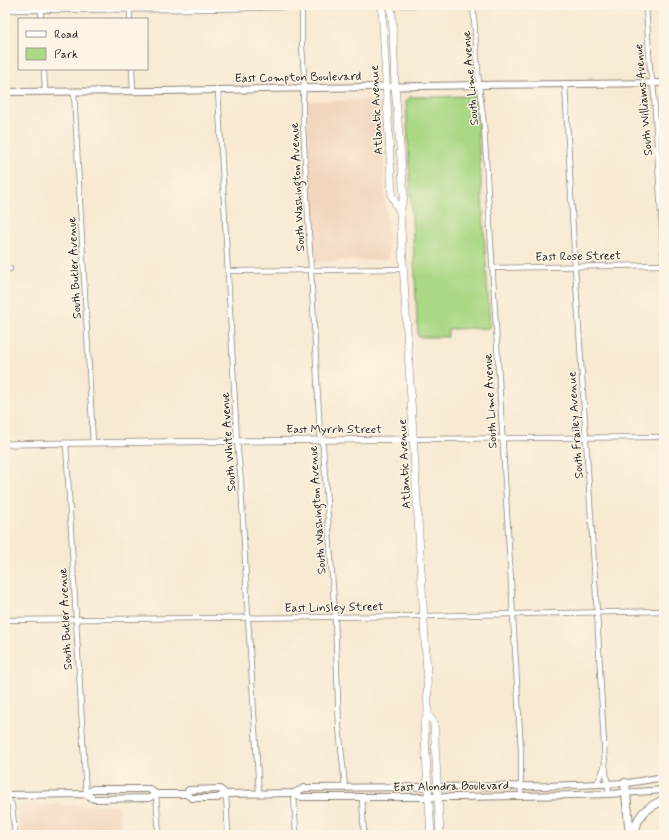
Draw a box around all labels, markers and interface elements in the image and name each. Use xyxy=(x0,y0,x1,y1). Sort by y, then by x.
legend xyxy=(18,18,148,70)
text: Road xyxy=(54,27,78,43)
street label: South Lime Avenue xyxy=(459,29,483,126)
street label: South Williams Avenue xyxy=(631,43,657,157)
text: Park xyxy=(54,47,78,63)
street label: Atlantic Avenue xyxy=(367,65,387,155)
street label: East Compton Boulevard xyxy=(235,69,361,87)
street label: South Washington Avenue xyxy=(287,122,310,252)
street label: South Butler Avenue xyxy=(64,216,86,319)
street label: East Rose Street xyxy=(535,248,621,266)
street label: South Lime Avenue xyxy=(481,353,501,449)
street label: South Frailey Avenue xyxy=(564,371,588,479)
street label: South White Avenue xyxy=(218,391,240,492)
street label: Atlantic Avenue xyxy=(395,419,415,509)
street label: East Myrrh Street xyxy=(286,422,382,438)
street label: South Washington Avenue xyxy=(305,445,331,575)
street label: South Butler Avenue xyxy=(55,567,77,670)
street label: East Linsley Street xyxy=(284,599,384,617)
street label: East Alondra Boulevard xyxy=(393,778,509,796)

